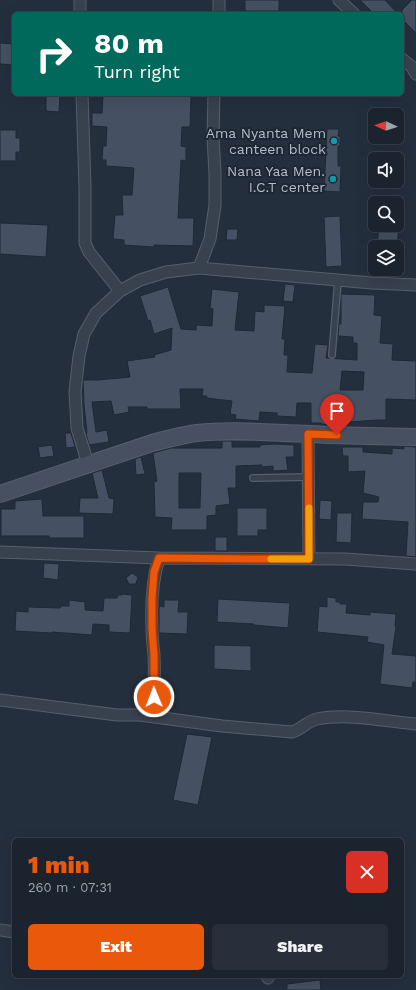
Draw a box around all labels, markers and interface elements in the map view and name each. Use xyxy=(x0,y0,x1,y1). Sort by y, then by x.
text: 80 m xyxy=(94,27,164,60)
icon: right xyxy=(28,28,80,80)
text: Turn right xyxy=(94,61,180,82)
north arrow xyxy=(368,108,404,144)
map controls xyxy=(368,108,404,276)
place label: Ama Nyanta Mem canteen block xyxy=(206,125,326,157)
marker: Ama Nyanta Mem canteen block xyxy=(329,136,339,146)
button: sound xyxy=(368,152,404,188)
place label: Nana Yaa Men. I.C.T center xyxy=(227,163,325,195)
marker: Nana Yaa Men. I.C.T center xyxy=(328,174,338,184)
button: search xyxy=(368,196,404,232)
button: layers xyxy=(368,240,404,276)
pin xyxy=(320,394,354,435)
icon: arrive xyxy=(326,400,348,422)
position arrow xyxy=(133,676,175,718)
text: 1 min xyxy=(28,851,90,879)
button: close xyxy=(346,851,388,893)
text: 260 m · 07:31 xyxy=(28,880,112,895)
button: Exit xyxy=(28,924,204,970)
button: Share xyxy=(212,924,388,970)

